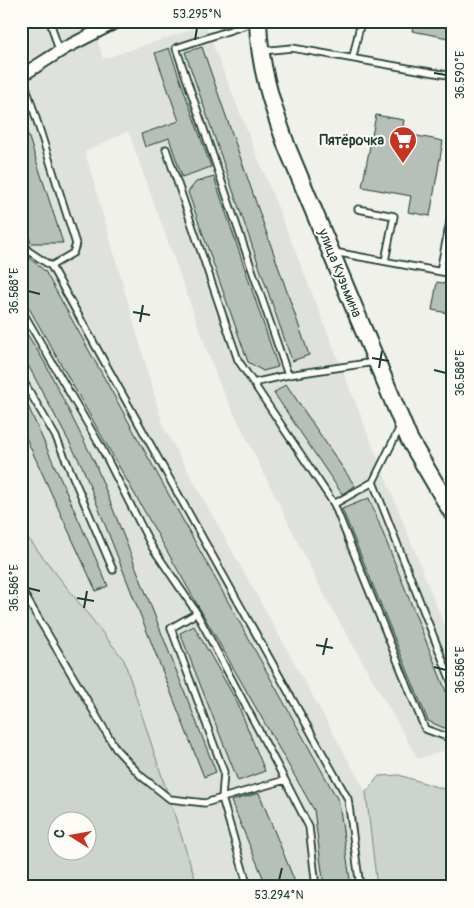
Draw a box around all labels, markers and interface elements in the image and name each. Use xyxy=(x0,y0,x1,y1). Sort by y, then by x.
text: 53.295°N xyxy=(173,7,221,22)
text: 36.590°E xyxy=(453,51,468,99)
supermarket icon: Пятёрочка xyxy=(388,125,418,164)
place label: Пятёрочка xyxy=(320,132,384,149)
street label: улица Кузьмина xyxy=(314,225,366,320)
text: 36.588°E xyxy=(7,268,22,314)
text: 36.588°E xyxy=(453,350,468,396)
text: 36.586°E xyxy=(7,564,22,612)
text: 36.586°E xyxy=(453,646,468,694)
north arrow xyxy=(48,810,98,860)
text: С xyxy=(51,827,69,839)
text: 53.294°N xyxy=(254,888,304,903)

